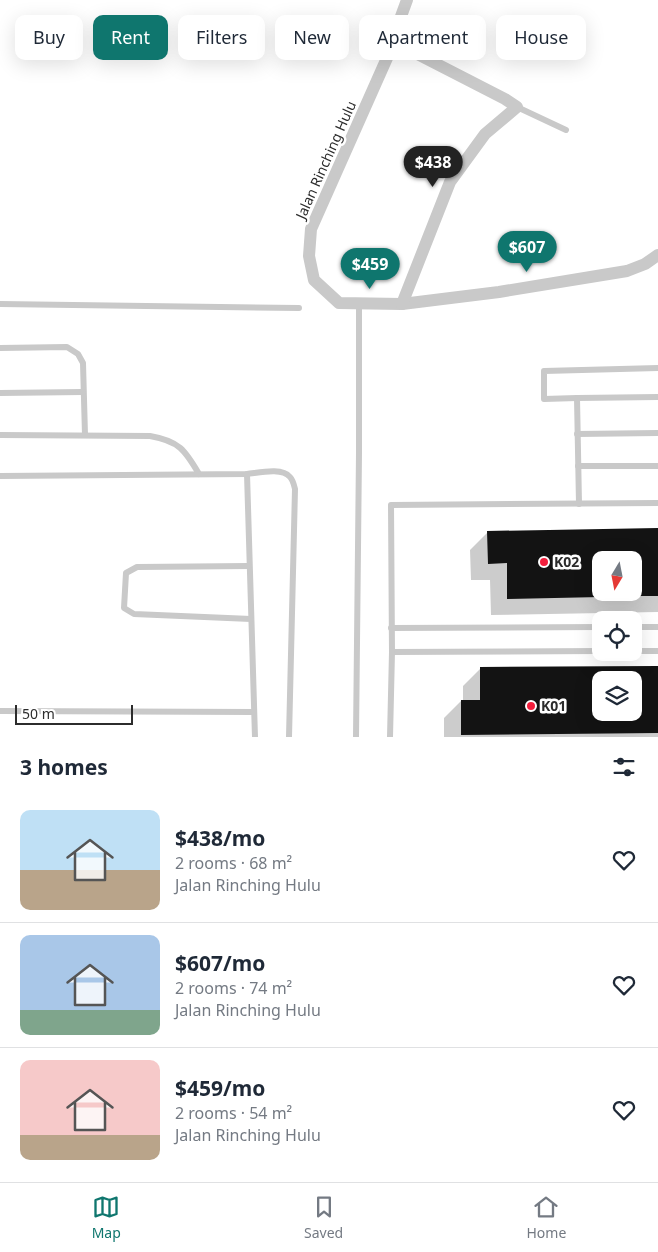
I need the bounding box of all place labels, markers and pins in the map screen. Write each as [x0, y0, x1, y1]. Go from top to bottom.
pin: $438 [403, 146, 463, 188]
pin: $607 [497, 230, 557, 273]
pin: $459 [340, 248, 400, 290]
place label: K02 [554, 552, 579, 571]
marker: K02 [538, 556, 550, 568]
place label: K01 [541, 696, 566, 715]
marker: K01 [525, 700, 537, 712]

